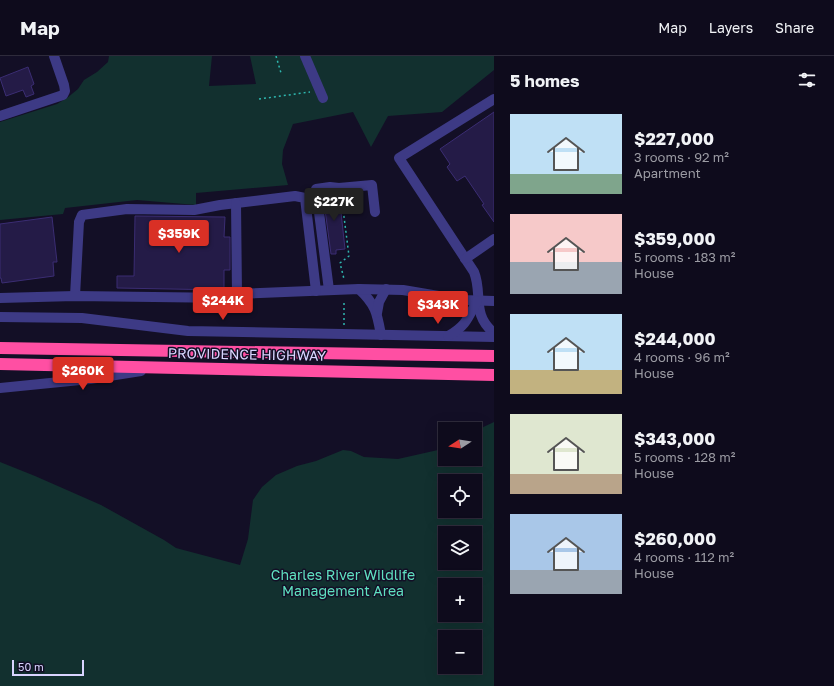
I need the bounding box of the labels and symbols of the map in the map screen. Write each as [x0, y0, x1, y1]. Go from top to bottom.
pin: $227K [306, 188, 362, 222]
pin: $359K [151, 220, 207, 254]
pin: $244K [195, 287, 251, 321]
pin: $343K [410, 291, 466, 325]
street label: PROVIDENCE HIGHWAY [168, 344, 326, 364]
pin: $260K [55, 357, 111, 391]
north arrow [438, 422, 482, 466]
park label: Charles River Wildlife Management Area [271, 566, 415, 599]
scale bar [12, 658, 84, 677]

